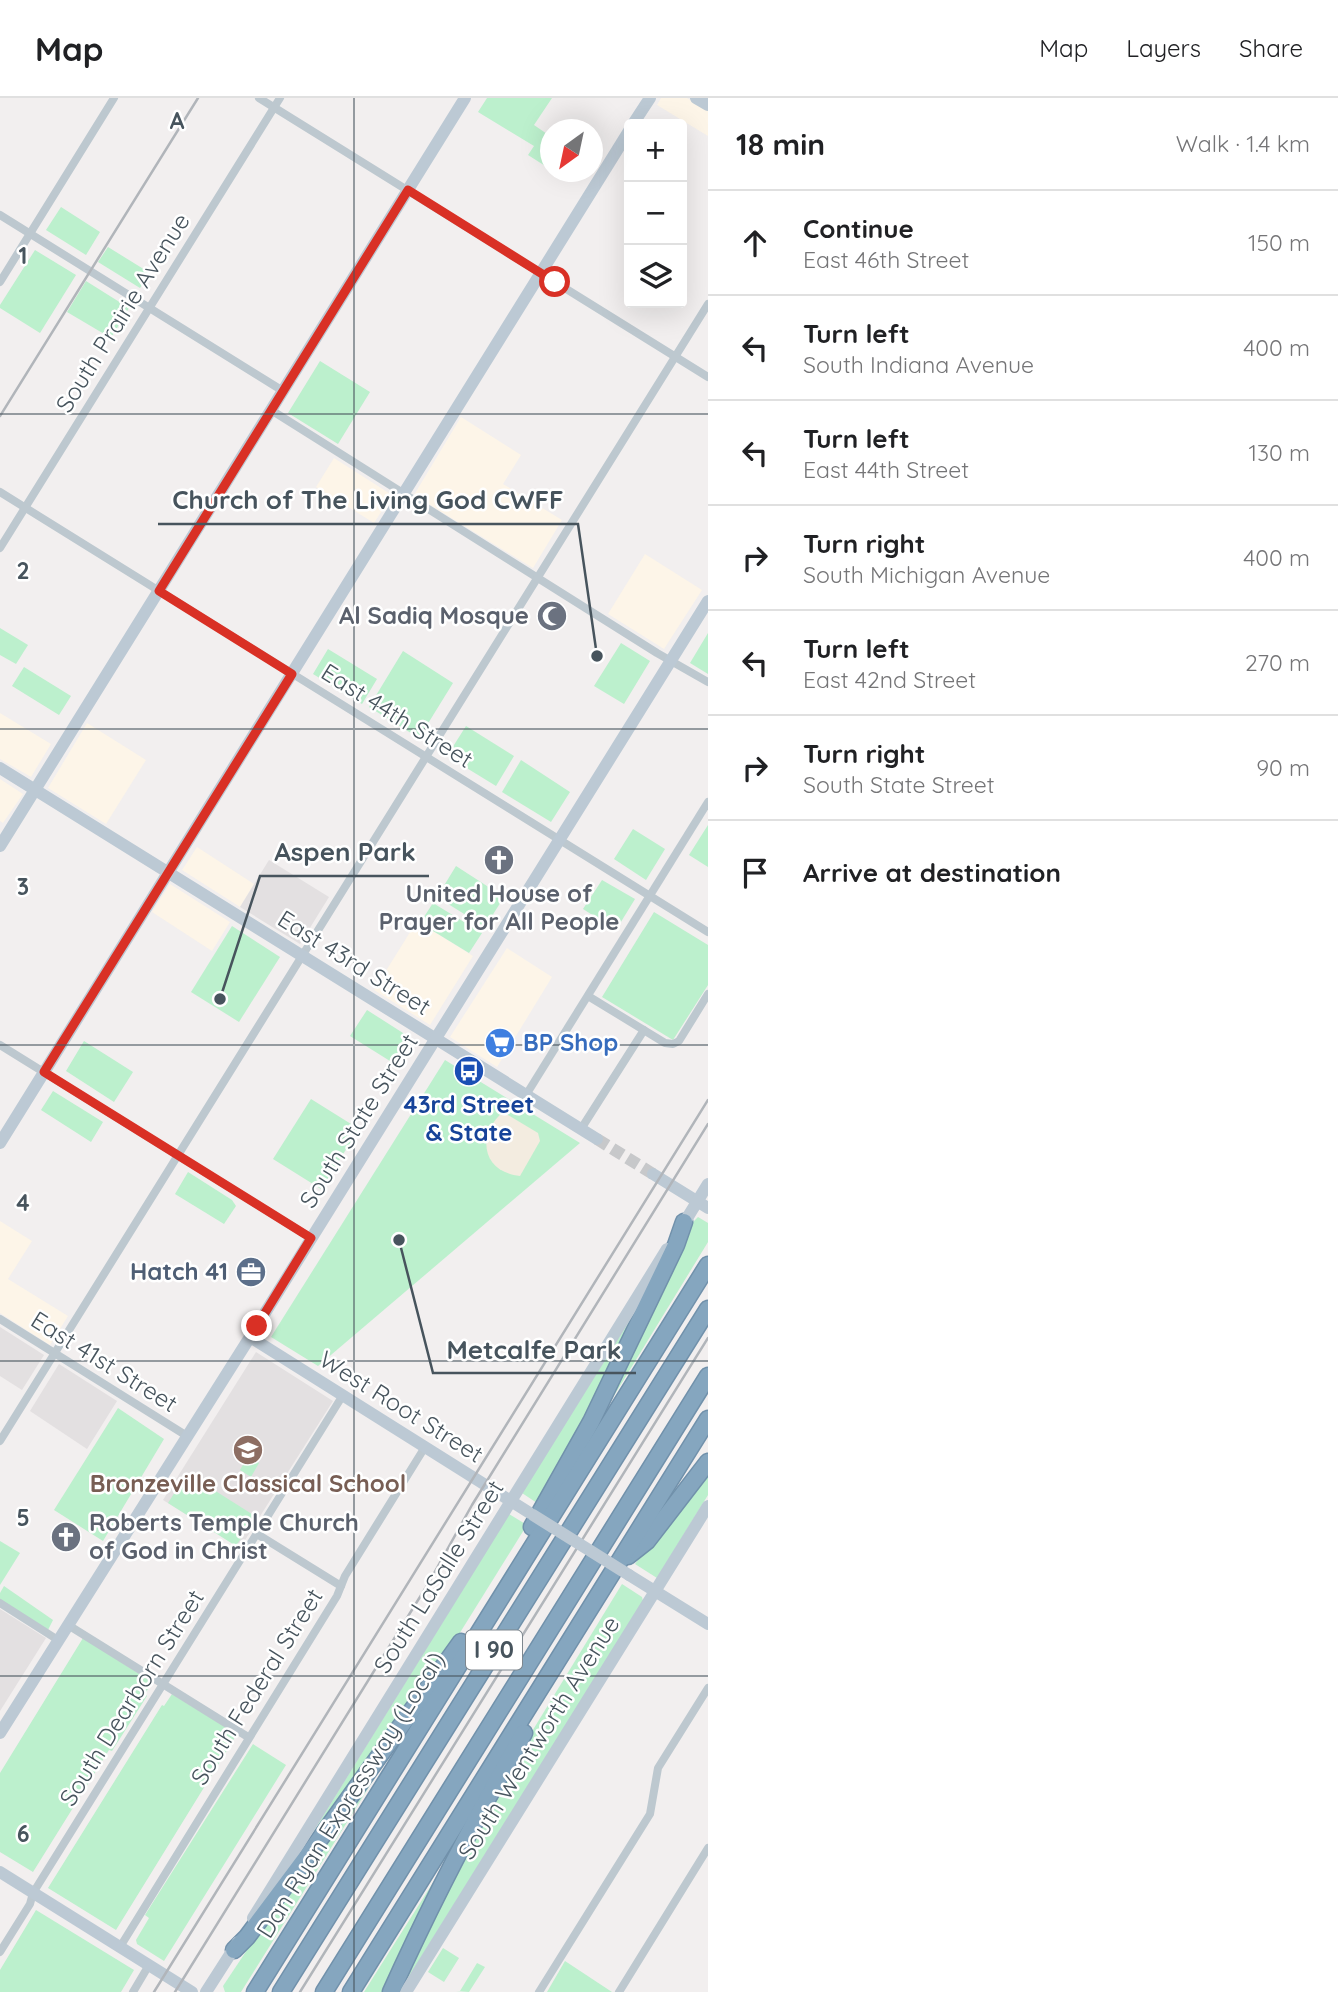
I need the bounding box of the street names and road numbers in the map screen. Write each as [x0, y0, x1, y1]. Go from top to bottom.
street label: South Prairie Avenue [49, 207, 196, 418]
street label: East 44th Street [316, 657, 479, 774]
street label: East 43rd Street [272, 903, 437, 1021]
street label: South State Street [292, 1028, 424, 1213]
street label: East 41st Street [26, 1304, 183, 1418]
street label: West Root Street [314, 1344, 489, 1469]
street label: South LaSalle Street [367, 1474, 510, 1678]
street label: South Federal Street [184, 1583, 329, 1790]
street label: South Dearborn Street [52, 1584, 210, 1811]
street label: South Wentworth Avenue [451, 1610, 625, 1865]
road number: I 90 [466, 1630, 522, 1670]
street label: Dan Ryan Expressway (Local) [249, 1646, 451, 1943]

